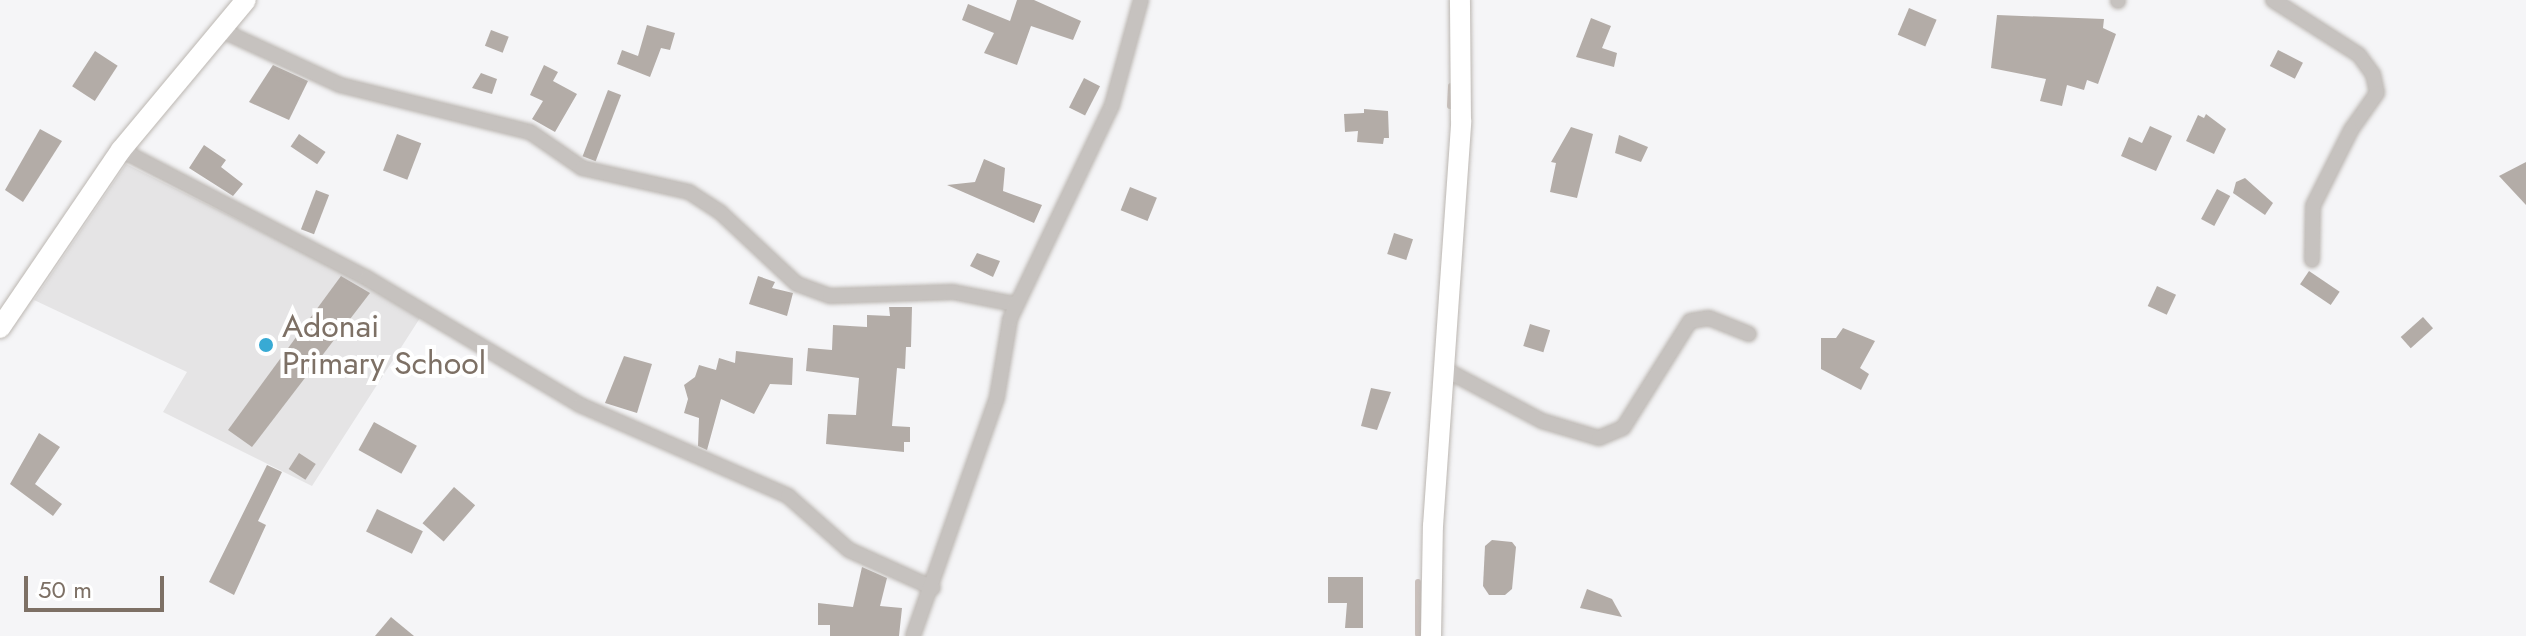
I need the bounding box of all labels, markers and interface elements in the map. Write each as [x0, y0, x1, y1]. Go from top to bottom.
place label: Adonai Primary School [282, 308, 486, 383]
marker: Adonai Primary School [257, 336, 275, 354]
scale bar [28, 560, 168, 610]
text: 50 m [38, 572, 92, 607]

